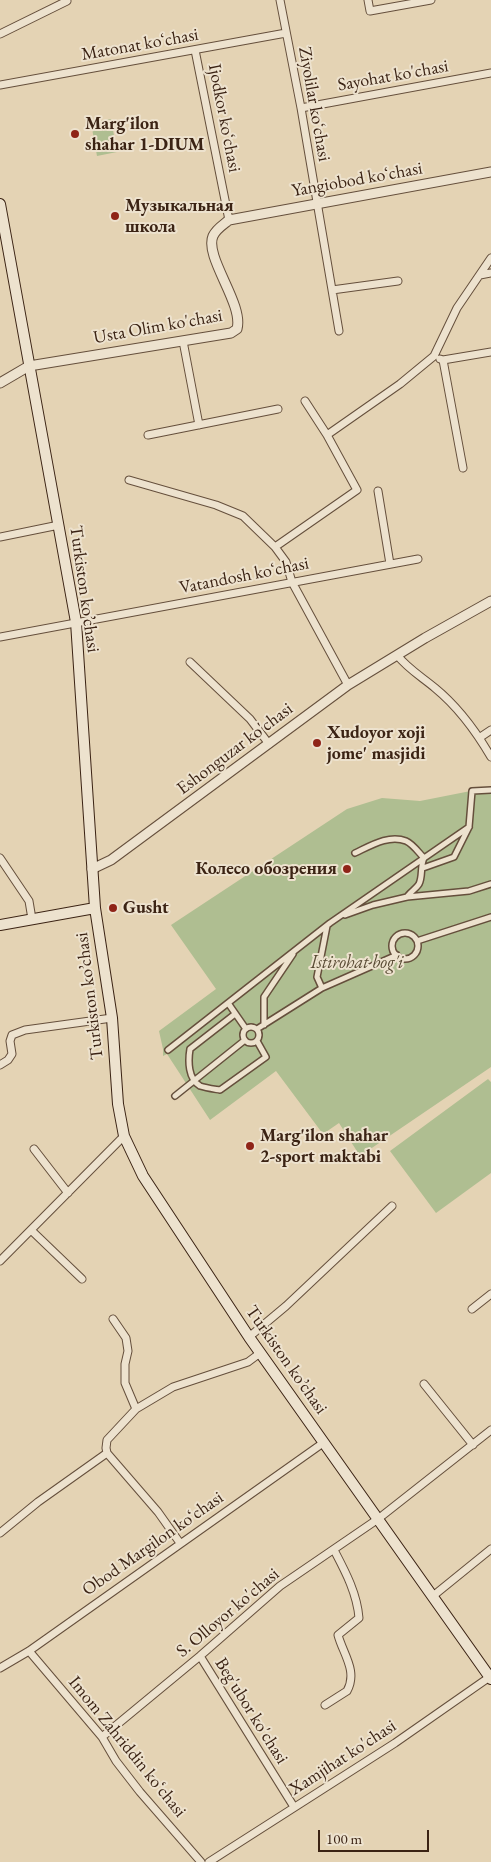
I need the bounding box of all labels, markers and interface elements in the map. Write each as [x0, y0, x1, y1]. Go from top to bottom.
street label: Matonat koʻchasi [80, 24, 200, 66]
street label: Ziyolilar koʻchasi [293, 45, 335, 163]
street label: Sayohat ko'chasi [336, 56, 450, 96]
street label: Ijodkor koʻchasi [203, 62, 245, 174]
place label: Marg'ilon shahar 1-DIUM [85, 113, 205, 156]
marker: Marg'ilon shahar 1-DIUM [69, 128, 81, 140]
street label: Yangiobod koʻchasi [290, 158, 424, 202]
place label: Музыкальная школа [125, 195, 234, 238]
marker: Музыкальная школа [109, 210, 121, 222]
street label: Usta Olim ko'chasi [92, 305, 224, 349]
street label: Turkiston ko’chasi [64, 524, 104, 654]
street label: Vatandosh koʻchasi [177, 553, 311, 599]
street label: Eshonguzar ko'chasi [173, 698, 297, 800]
place label: Xudoyor xoji jome' masjidi [327, 722, 426, 764]
marker: Xudoyor xoji jome' masjidi [311, 737, 323, 749]
place label: Колесо обозрения [195, 858, 337, 880]
marker: Колесо обозрения [341, 863, 353, 875]
place label: Gusht [123, 897, 169, 919]
marker: Gusht [107, 902, 119, 914]
street label: Turkiston ko’chasi [71, 931, 109, 1061]
park label: Istirohat bog'i [311, 952, 403, 974]
place label: Marg'ilon shahar 2-sport maktabi [260, 1125, 388, 1168]
marker: Marg'ilon shahar 2-sport maktabi [244, 1140, 256, 1152]
street label: Turkiston ko’chasi [240, 1301, 332, 1419]
street label: Obod Margilon koʻchasi [78, 1487, 228, 1601]
street label: S. Olloyor ko'chasi [172, 1564, 284, 1662]
street label: Beg'ubor ko'chasi [210, 1654, 292, 1768]
street label: Imom Zahriddin koʻchasi [64, 1672, 190, 1822]
street label: Xamjihat ko'chasi [286, 1715, 400, 1801]
scale bar [321, 1820, 432, 1852]
text: 100 m [326, 1829, 362, 1848]

